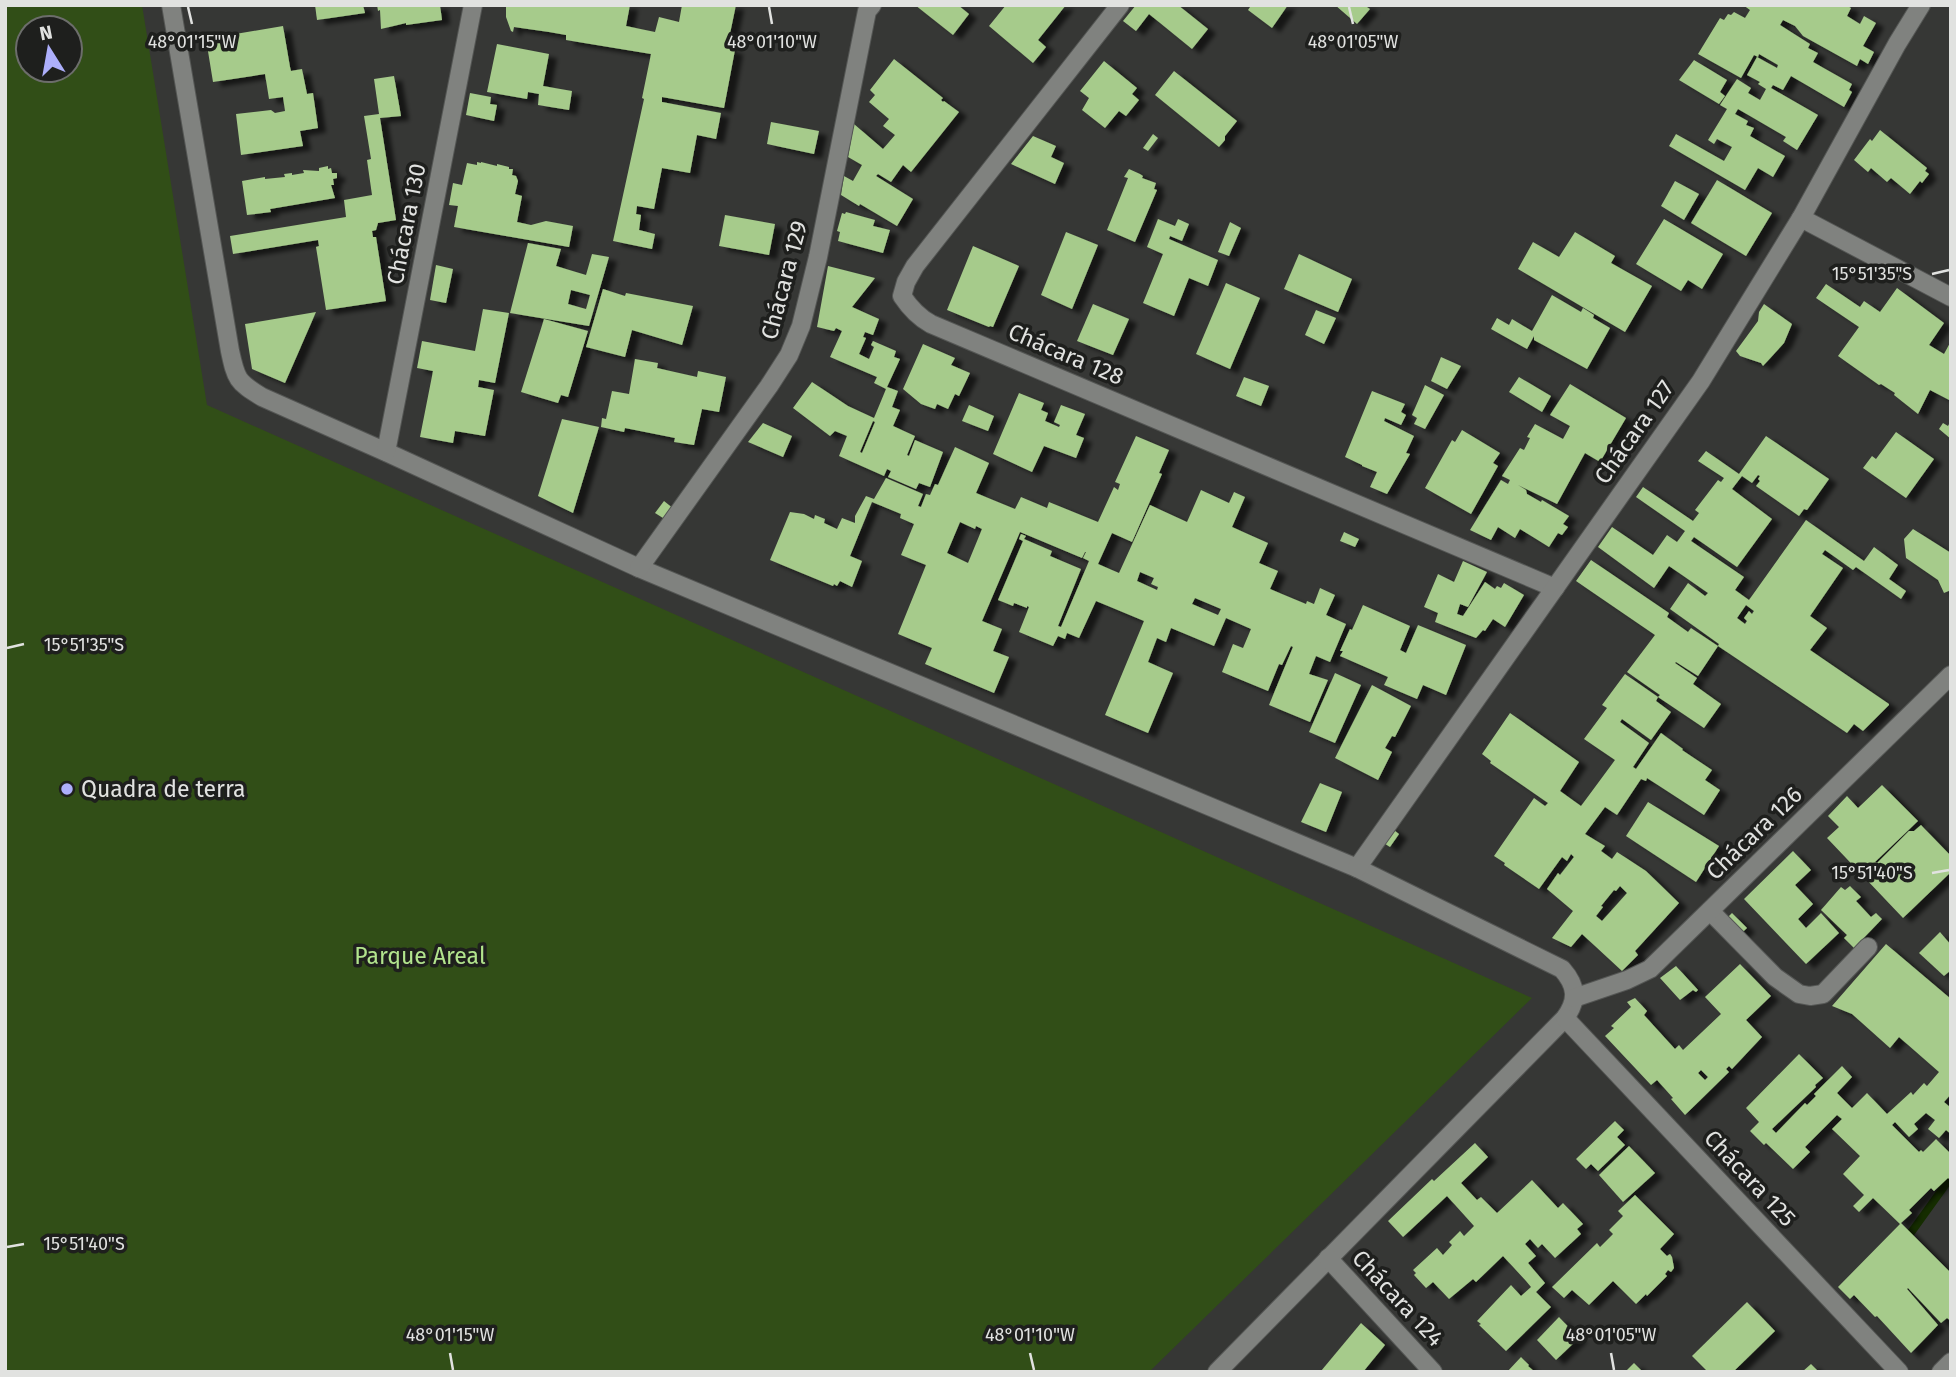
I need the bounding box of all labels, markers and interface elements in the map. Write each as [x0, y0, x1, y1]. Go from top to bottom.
north arrow [14, 14, 84, 84]
text: N [37, 20, 54, 45]
text: 48°01'15"W [148, 31, 236, 53]
text: 48°01'10"W [727, 31, 817, 53]
text: 48°01'05"W [1308, 31, 1398, 53]
street label: Chácara 130 [381, 161, 431, 287]
street label: Chácara 129 [755, 218, 813, 342]
text: 15°51'35"S [1832, 263, 1912, 285]
street label: Chácara 128 [1004, 317, 1128, 391]
street label: Chácara 127 [1588, 375, 1680, 489]
text: 15°51'35"S [44, 634, 124, 656]
place label: Quadra de terra [81, 775, 246, 803]
street label: Chácara 126 [1700, 780, 1808, 886]
marker: Quadra de terra [59, 781, 75, 797]
text: 15°51'40"S [1831, 862, 1913, 884]
park label: Parque Areal [354, 942, 486, 970]
street label: Chácara 125 [1698, 1124, 1802, 1232]
text: 15°51'40"S [43, 1233, 125, 1255]
street label: Chácara 124 [1346, 1244, 1450, 1352]
text: 48°01'15"W [406, 1324, 494, 1346]
text: 48°01'10"W [985, 1324, 1075, 1346]
text: 48°01'05"W [1566, 1324, 1656, 1346]

